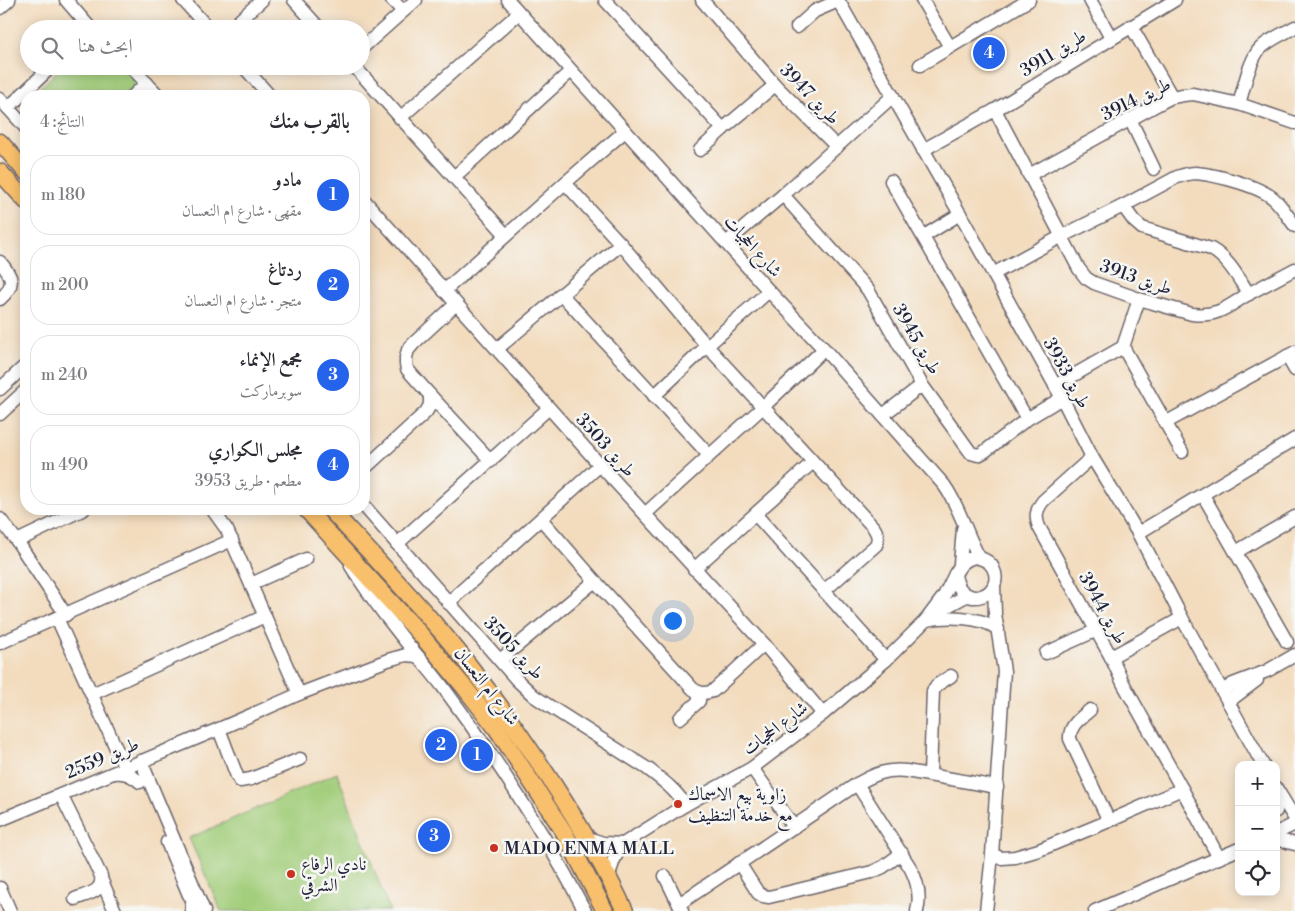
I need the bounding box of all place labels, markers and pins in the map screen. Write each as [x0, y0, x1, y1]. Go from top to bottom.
pin: 4 [973, 34, 1005, 72]
pin: 2 [425, 726, 457, 764]
pin: 1 [461, 736, 493, 774]
place label: زاوية بيع الاسماك مع خدمة التنظيف [688, 783, 793, 831]
marker: زاوية بيع الاسماك مع خدمة التنظيف [672, 798, 684, 810]
pin: 3 [418, 817, 450, 855]
place label: MADO ENMA MALL [504, 837, 674, 860]
marker: MADO ENMA MALL [488, 842, 500, 854]
place label: نادي الرفاع الشرقي [301, 853, 366, 900]
marker: نادي الرفاع الشرقي [285, 868, 297, 880]

